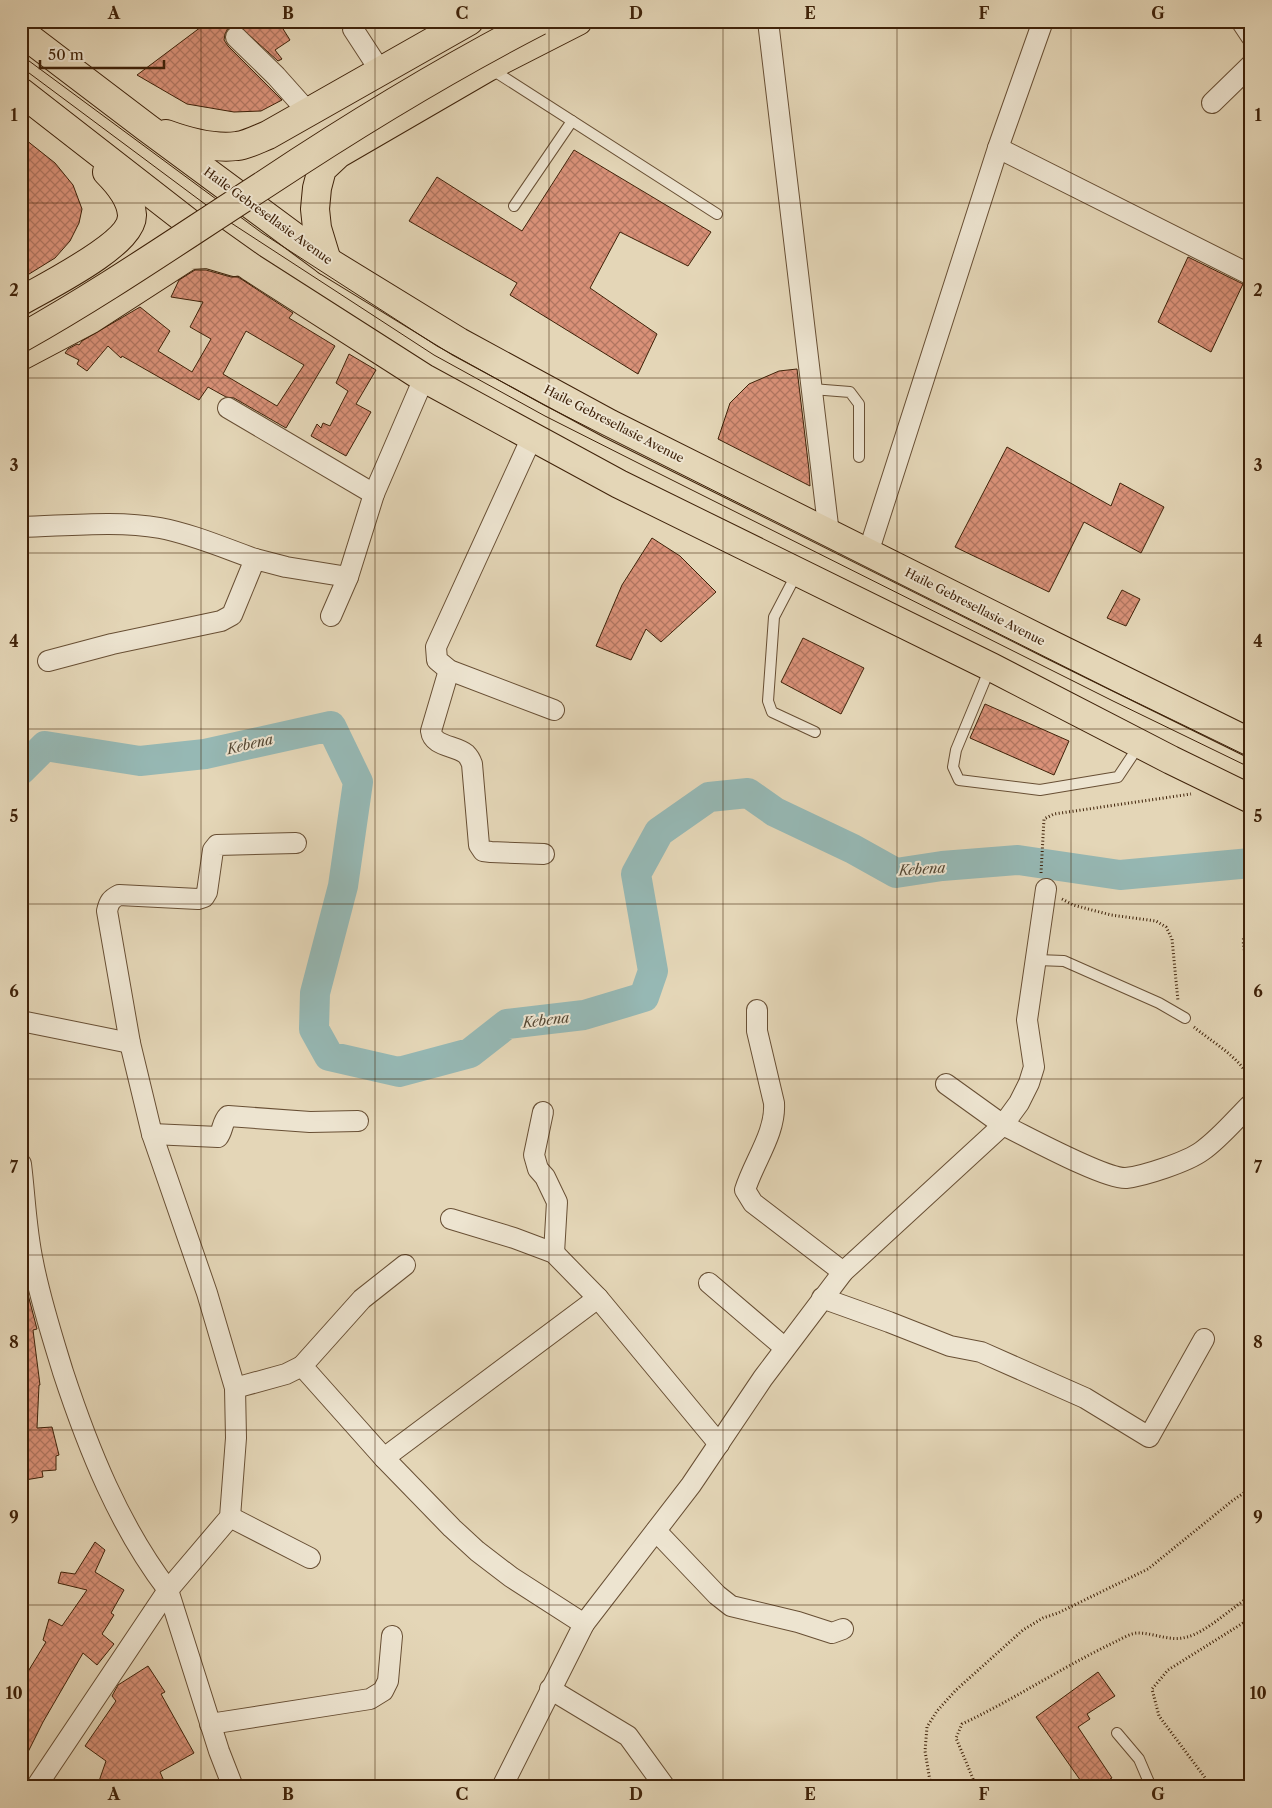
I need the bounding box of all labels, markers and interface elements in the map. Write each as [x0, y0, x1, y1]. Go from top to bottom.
text: A [107, 3, 121, 23]
text: B [282, 3, 294, 23]
text: C [456, 3, 468, 23]
text: D [629, 3, 643, 23]
text: E [804, 3, 816, 23]
text: F [979, 3, 990, 23]
text: G [1151, 3, 1165, 23]
scale bar [40, 38, 164, 70]
text: 50 m [48, 45, 84, 64]
text: 1 [10, 105, 18, 125]
text: 1 [1254, 105, 1262, 125]
street label: Haile Gebresellasie Avenue [201, 164, 336, 267]
text: 2 [9, 280, 19, 300]
text: 2 [1253, 280, 1263, 300]
street label: Haile Gebresellasie Avenue [542, 382, 687, 466]
text: 3 [9, 455, 19, 475]
text: 3 [1253, 455, 1263, 475]
street label: Haile Gebresellasie Avenue [903, 565, 1048, 649]
text: 4 [9, 631, 19, 651]
text: 4 [1253, 631, 1263, 651]
water label: Kebena [224, 730, 275, 758]
text: 5 [10, 806, 19, 826]
text: 5 [1254, 806, 1263, 826]
water label: Kebena [897, 858, 947, 880]
text: 6 [9, 981, 19, 1001]
text: 6 [1253, 981, 1263, 1001]
water label: Kebena [521, 1008, 571, 1032]
text: 7 [10, 1157, 19, 1177]
text: 7 [1254, 1157, 1263, 1177]
text: 8 [9, 1332, 19, 1352]
text: 8 [1253, 1332, 1263, 1352]
text: 9 [9, 1507, 19, 1527]
text: 9 [1253, 1507, 1263, 1527]
text: 10 [5, 1683, 23, 1703]
text: 10 [1249, 1683, 1267, 1703]
text: A [107, 1784, 121, 1804]
text: B [282, 1784, 294, 1804]
text: C [456, 1784, 468, 1804]
text: D [629, 1784, 643, 1804]
text: E [804, 1784, 816, 1804]
text: F [979, 1784, 990, 1804]
text: G [1151, 1784, 1165, 1804]

